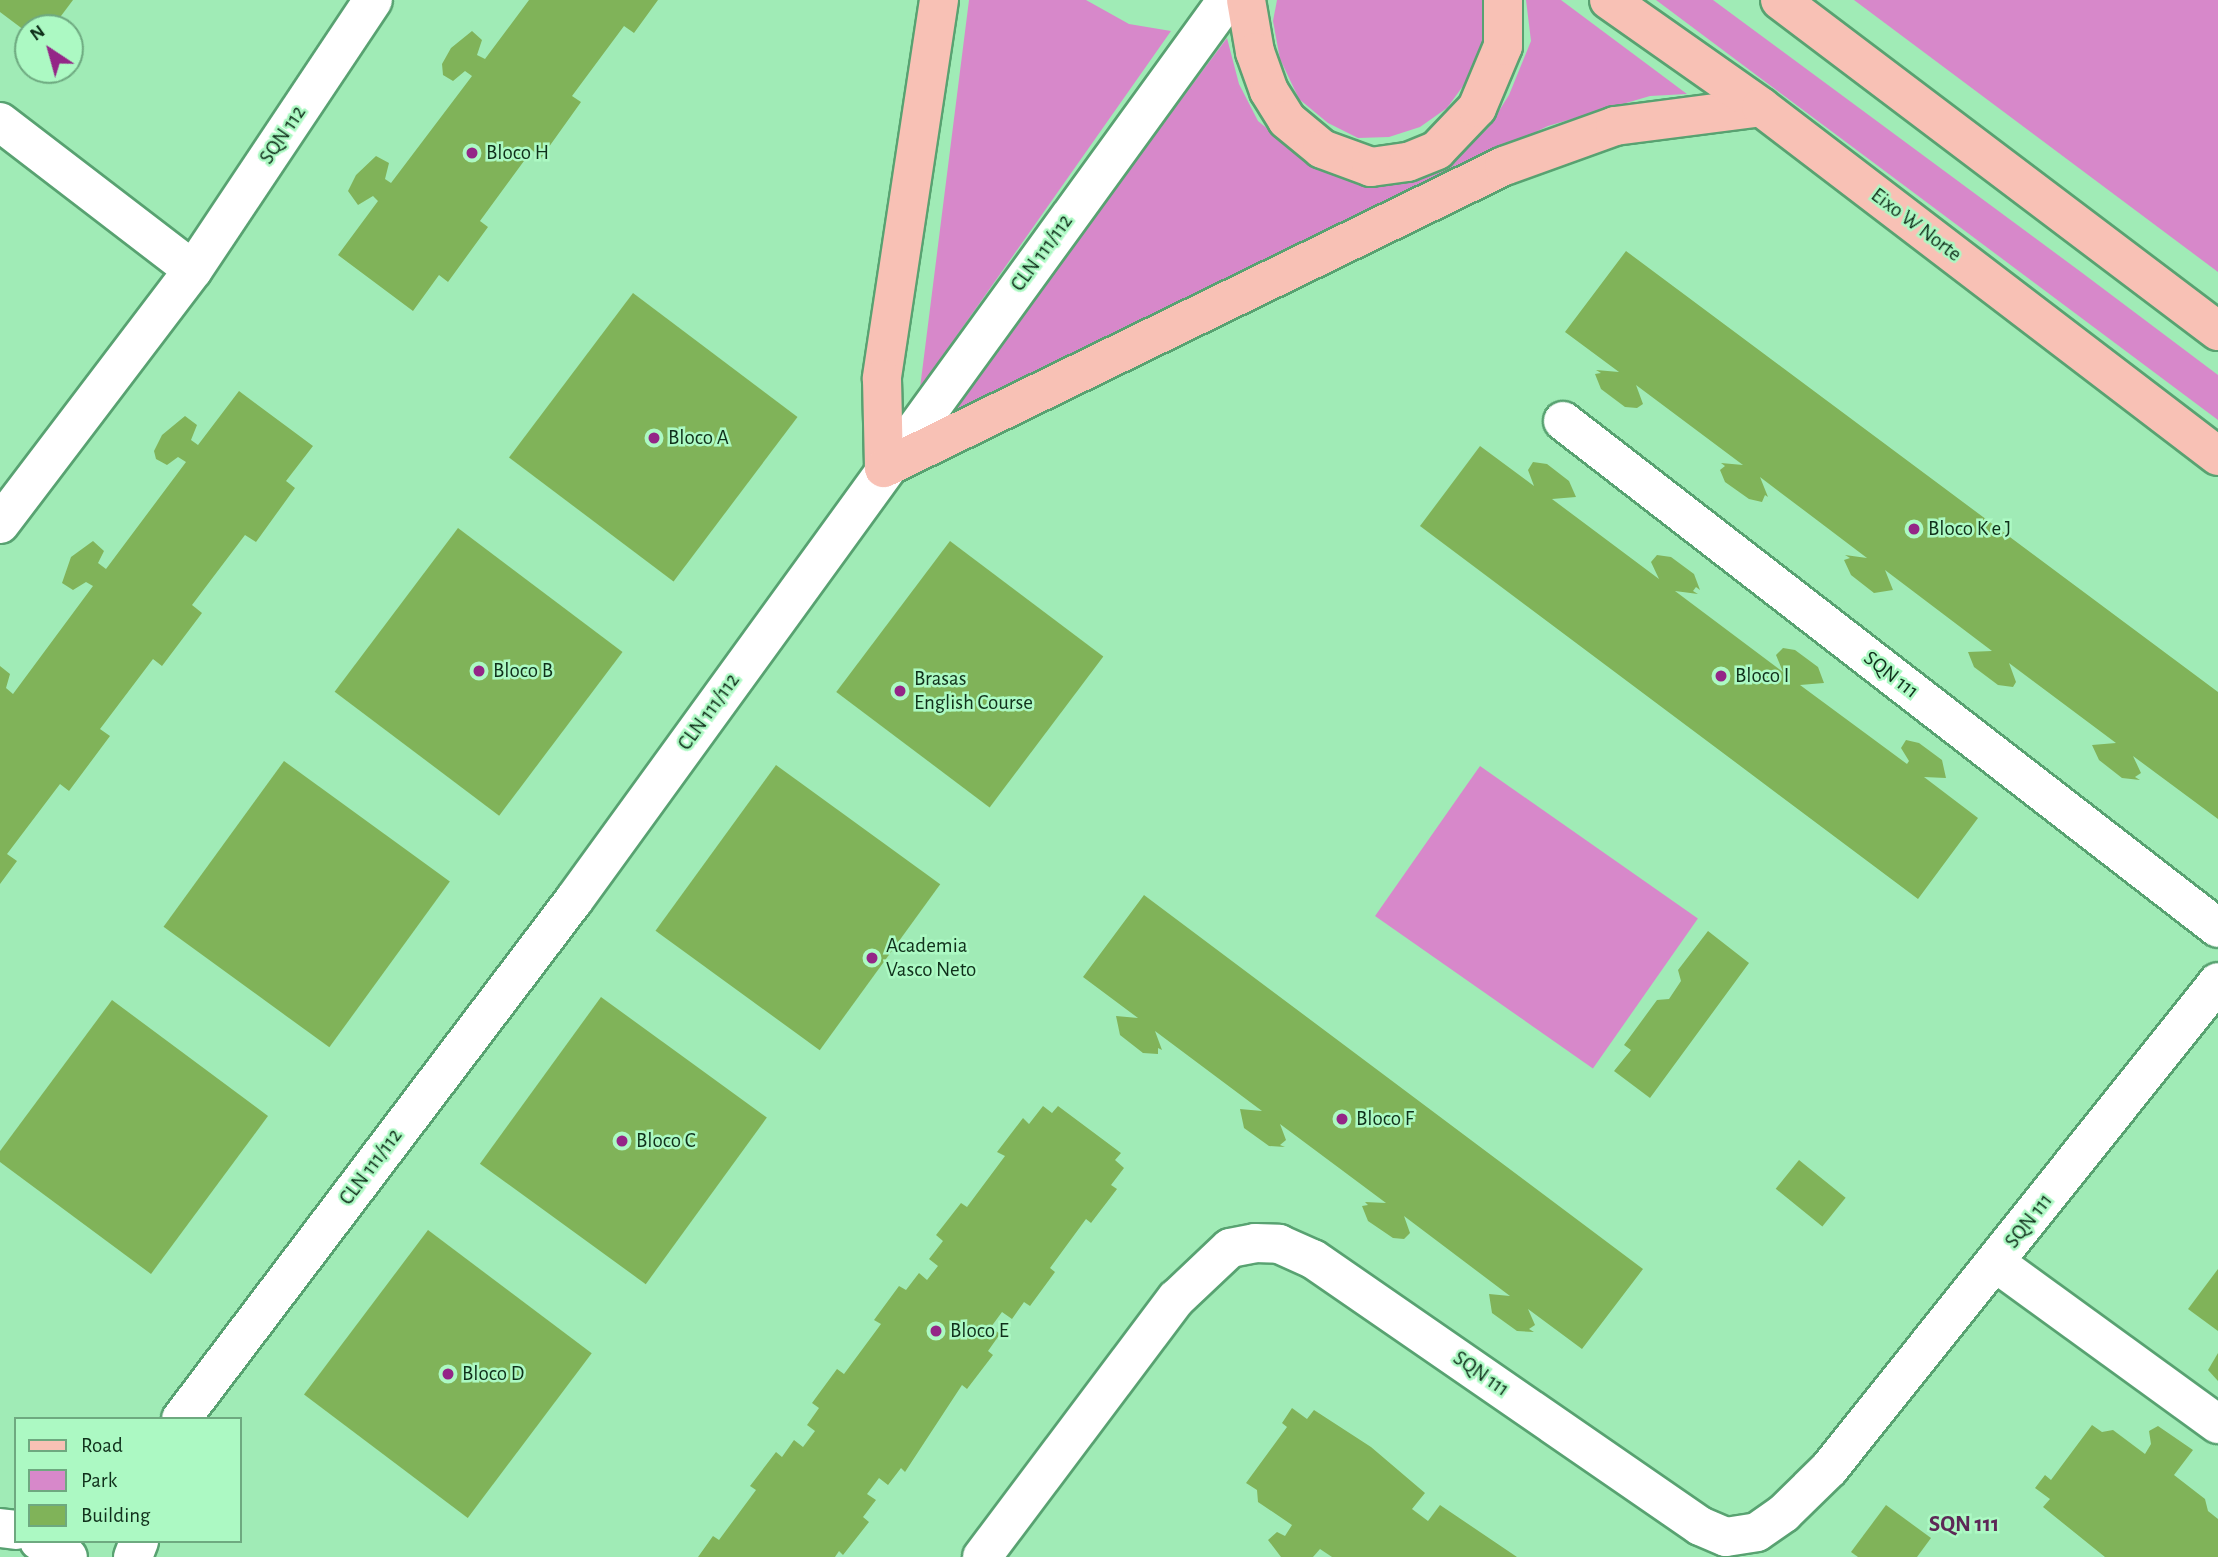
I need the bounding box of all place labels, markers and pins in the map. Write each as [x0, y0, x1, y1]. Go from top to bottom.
place label: Bloco H [486, 140, 549, 166]
marker: Bloco H [464, 145, 480, 161]
place label: Bloco A [668, 425, 729, 451]
marker: Bloco A [646, 430, 662, 446]
place label: Bloco K e J [1928, 516, 2011, 542]
marker: Bloco K e J [1906, 521, 1922, 537]
place label: Bloco B [493, 658, 553, 684]
marker: Bloco B [471, 663, 487, 679]
place label: Bloco I [1735, 663, 1789, 689]
place label: Brasas English Course [914, 666, 1033, 716]
marker: Bloco I [1713, 668, 1729, 684]
marker: Brasas English Course [892, 683, 908, 699]
place label: Academia Vasco Neto [886, 933, 976, 983]
marker: Academia Vasco Neto [864, 950, 880, 966]
place label: Bloco F [1356, 1106, 1414, 1132]
marker: Bloco F [1334, 1111, 1350, 1127]
place label: Bloco C [636, 1128, 696, 1154]
marker: Bloco C [614, 1133, 630, 1149]
place label: Bloco E [950, 1318, 1009, 1344]
marker: Bloco E [928, 1323, 944, 1339]
place label: Bloco D [462, 1361, 524, 1387]
marker: Bloco D [440, 1366, 456, 1382]

